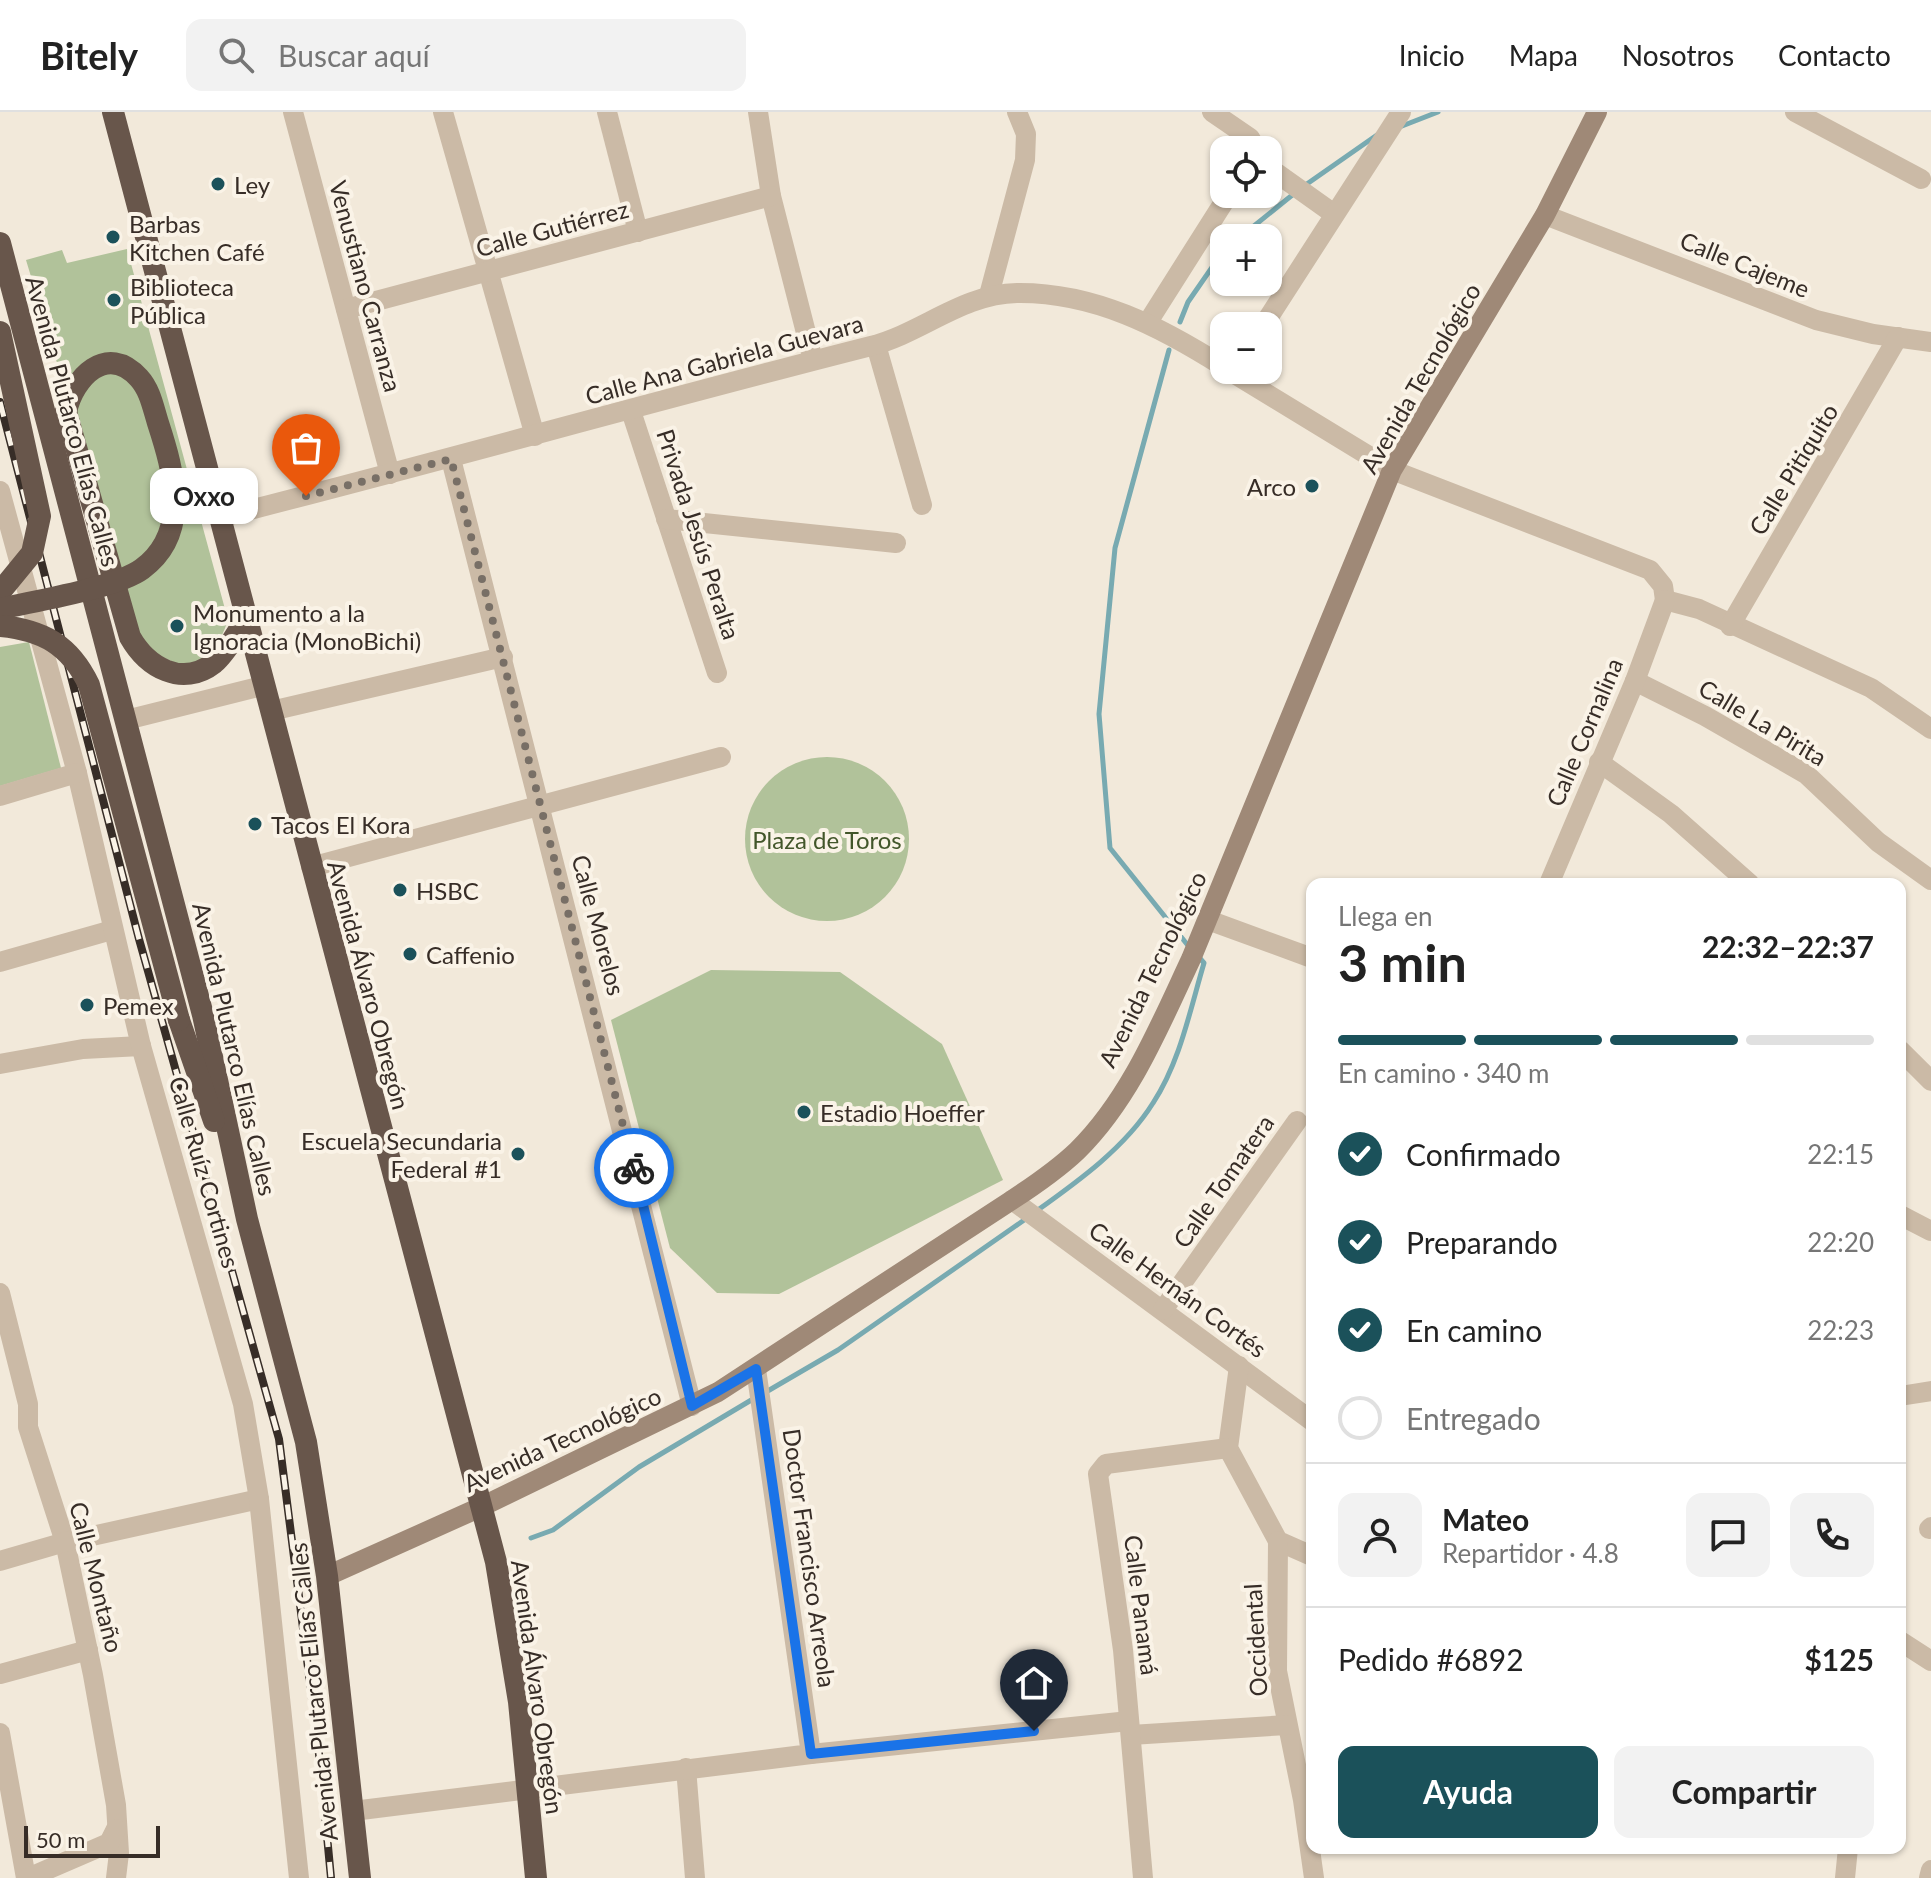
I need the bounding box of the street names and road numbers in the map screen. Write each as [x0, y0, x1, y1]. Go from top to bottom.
street label: Venustiano Carranza [324, 177, 408, 395]
street label: Calle Gutiérrez [473, 194, 632, 262]
street label: Calle Cajeme [1676, 225, 1814, 303]
street label: Avenida Plutarco Elías Calles [20, 272, 126, 570]
street label: Avenida Tecnológico [1354, 278, 1486, 478]
street label: Calle Ana Gabriela Guevara [582, 308, 866, 410]
street label: Calle Pitiquito [1743, 398, 1843, 540]
street label: Privada Jesús Peralta [651, 425, 747, 643]
street label: Calle Cornalina [1540, 653, 1628, 811]
street label: Calle La Pirita [1694, 673, 1832, 771]
street label: Calle Morelos [566, 852, 632, 998]
street label: Avenida Álvaro Obregón [322, 857, 416, 1113]
street label: Avenida Tecnológico [1092, 866, 1212, 1072]
street label: Avenida Plutarco Elías Calles [187, 900, 283, 1198]
street label: Calle Ruíz Cortines [164, 1073, 246, 1271]
street label: Calle Tomatera [1167, 1109, 1279, 1253]
street label: Calle Hernán Cortés [1084, 1215, 1272, 1363]
street label: Avenida Tecnológico [459, 1381, 665, 1497]
street label: Doctor Francisco Arreola [777, 1427, 843, 1689]
street label: Calle Montaño [64, 1499, 130, 1655]
street label: Calle Panamá [1119, 1533, 1165, 1677]
street label: Avenida Plutarco Elías Calles [283, 1541, 343, 1843]
street label: Avenida Álvaro Obregón [506, 1558, 570, 1816]
street label: Occidental [1238, 1583, 1272, 1697]

